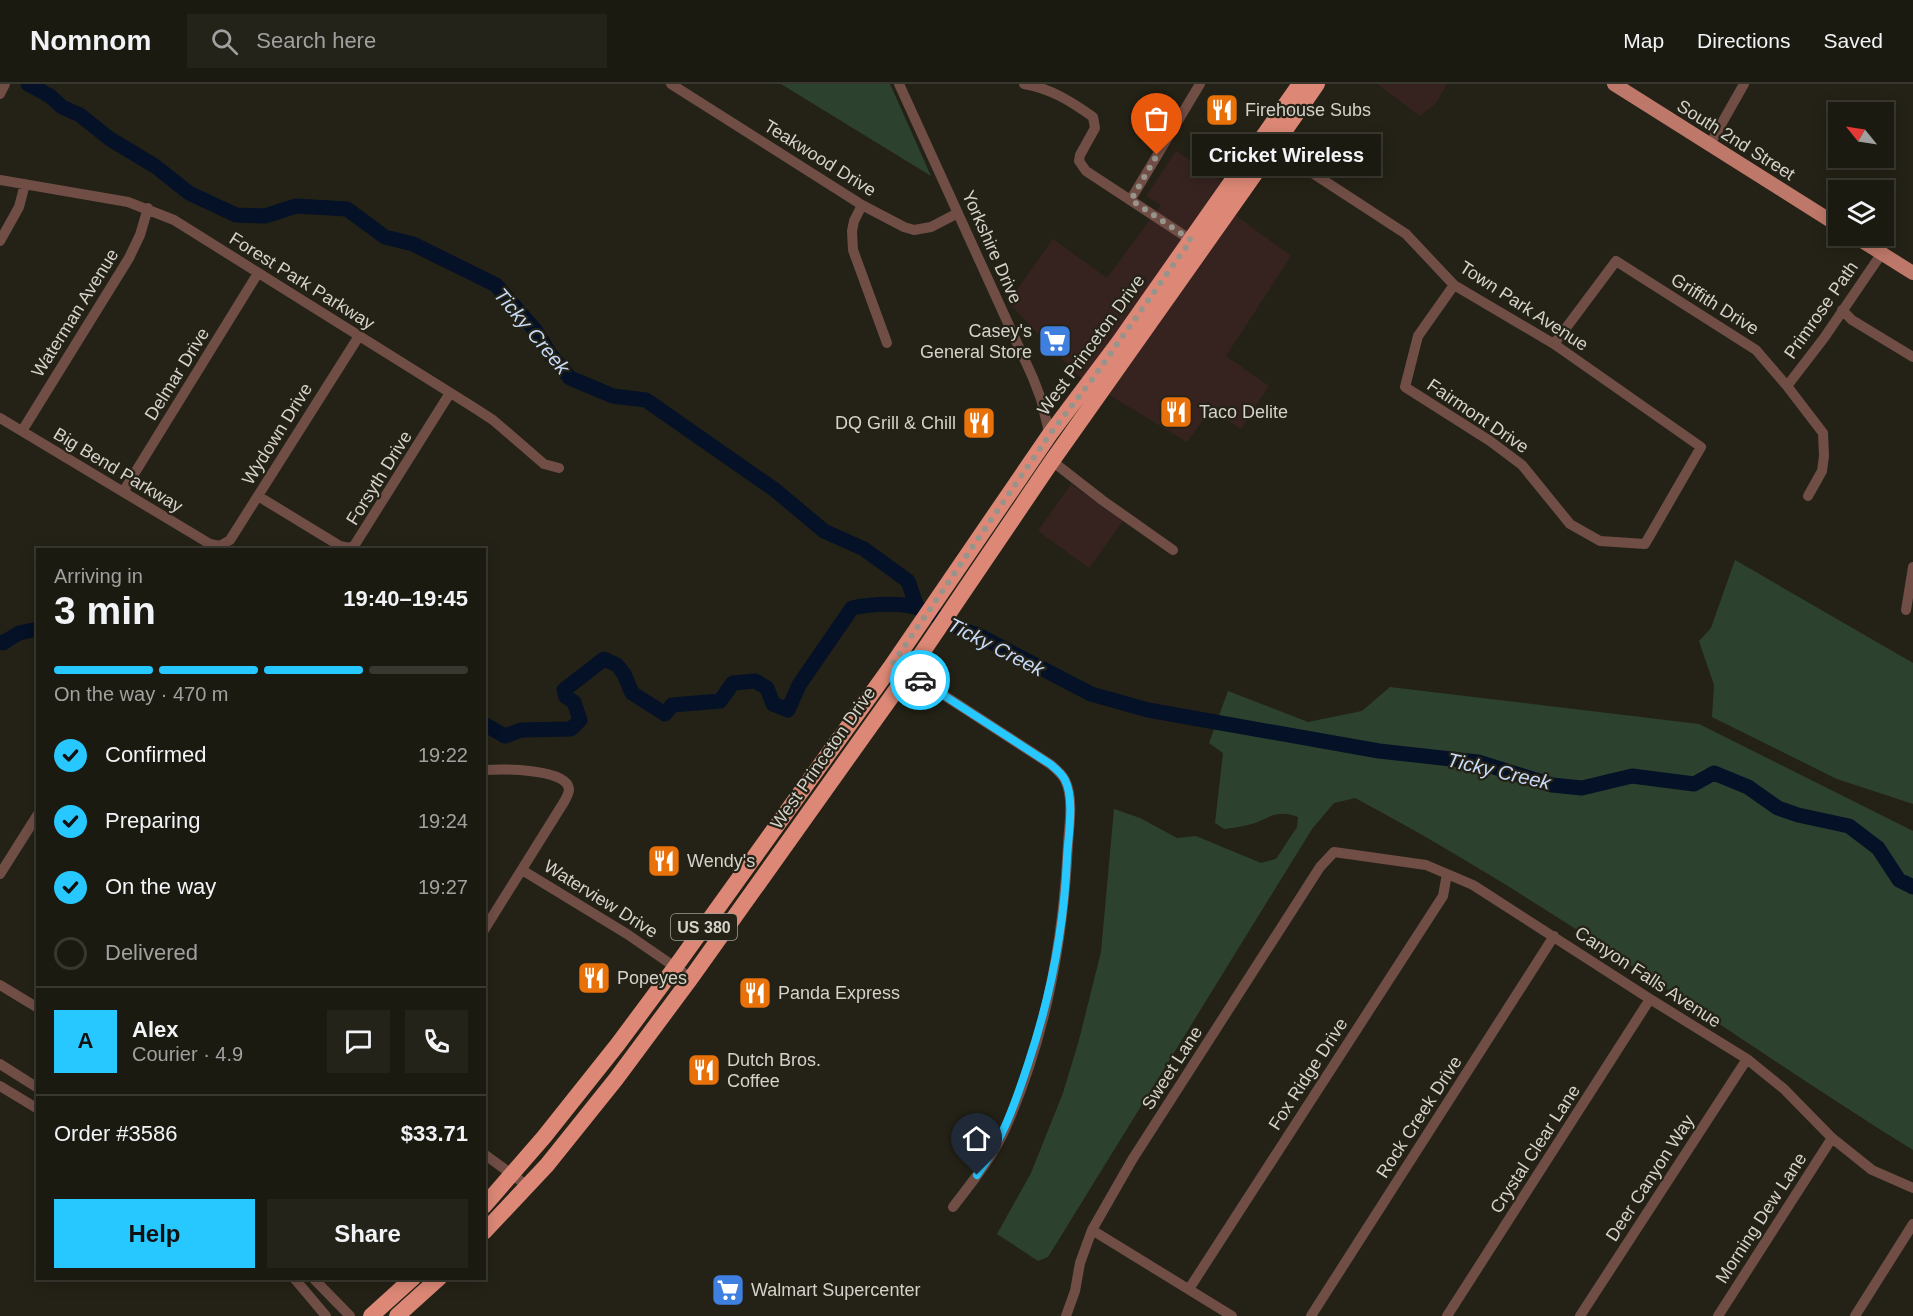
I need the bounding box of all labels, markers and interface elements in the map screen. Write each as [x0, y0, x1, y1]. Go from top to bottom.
search box [187, 14, 607, 68]
text: Nomnom [30, 25, 151, 56]
icon: search [208, 25, 241, 58]
text: Search here [256, 28, 376, 53]
text: Map [1623, 29, 1664, 52]
text: Directions [1697, 29, 1790, 52]
text: Saved [1823, 29, 1883, 52]
restaurant icon: Firehouse Subs [1204, 92, 1240, 128]
pin [1131, 93, 1182, 155]
street label: South 2nd Street [1673, 96, 1799, 184]
place label: Firehouse Subs [1245, 100, 1371, 120]
icon: bag [1140, 102, 1173, 135]
north arrow [1828, 102, 1894, 168]
map controls [1828, 102, 1894, 246]
street label: Teakwood Drive [760, 116, 880, 200]
callout: Cricket Wireless [1193, 134, 1382, 176]
text: Cricket Wireless [1209, 144, 1364, 166]
button: layers [1828, 180, 1894, 246]
street label: Yorkshire Drive [958, 187, 1026, 307]
street label: Forest Park Parkway [226, 228, 378, 334]
street label: Waterman Avenue [28, 245, 122, 381]
street label: Town Park Avenue [1456, 257, 1592, 355]
street label: Primrose Path [1780, 258, 1862, 362]
street label: Griffith Drive [1667, 269, 1763, 339]
street label: West Princeton Drive [1033, 271, 1149, 419]
water label: Ticky Creek [490, 284, 575, 379]
place label: Casey's General Store [920, 321, 1032, 362]
supermarket icon: Casey's General Store [1037, 323, 1073, 359]
street label: Delmar Drive [141, 324, 213, 424]
street label: Fairmont Drive [1423, 375, 1533, 457]
street label: Wydown Drive [238, 380, 316, 488]
restaurant icon: Taco Delite [1158, 394, 1194, 430]
place label: Taco Delite [1199, 402, 1288, 422]
restaurant icon: DQ Grill & Chill [961, 405, 997, 441]
place label: DQ Grill & Chill [835, 413, 956, 433]
street label: Big Bend Parkway [50, 424, 186, 516]
street label: Forsyth Drive [342, 427, 416, 529]
text: Arriving in [54, 565, 143, 587]
text: 19:40–19:45 [343, 586, 468, 611]
text: 3 min [54, 589, 156, 632]
water label: Ticky Creek [944, 613, 1049, 681]
courier [890, 650, 950, 710]
icon: car [904, 664, 937, 697]
text: On the way · 470 m [54, 683, 229, 705]
street label: West Princeton Drive [766, 683, 880, 833]
icon: check [54, 739, 87, 772]
text: Confirmed [105, 742, 206, 767]
text: 19:22 [418, 744, 468, 766]
water label: Ticky Creek [1445, 748, 1554, 794]
icon: check [54, 805, 87, 838]
text: Preparing [105, 808, 200, 833]
text: 19:24 [418, 810, 468, 832]
restaurant icon: Wendy's [646, 843, 682, 879]
place label: Wendy's [687, 851, 755, 871]
street label: Waterview Drive [540, 856, 662, 942]
icon: check [54, 871, 87, 904]
text: On the way [105, 874, 216, 899]
text: 19:27 [418, 876, 468, 898]
road number: US 380 [671, 914, 737, 940]
street label: Canyon Falls Avenue [1571, 922, 1725, 1032]
text: Delivered [105, 940, 198, 965]
restaurant icon: Popeyes [576, 960, 612, 996]
place label: Popeyes [617, 968, 687, 988]
restaurant icon: Panda Express [737, 975, 773, 1011]
place label: Panda Express [778, 983, 900, 1003]
button: chat [327, 1010, 390, 1073]
button: phone [405, 1010, 468, 1073]
street label: Fox Ridge Drive [1264, 1014, 1352, 1134]
text: Alex [132, 1017, 178, 1042]
street label: Sweet Lane [1138, 1023, 1206, 1113]
text: A [78, 1028, 93, 1053]
text: Courier · 4.9 [132, 1043, 243, 1065]
place label: Dutch Bros. Coffee [727, 1050, 821, 1091]
restaurant icon: Dutch Bros. Coffee [686, 1052, 722, 1088]
street label: Rock Creek Drive [1372, 1052, 1466, 1182]
street label: Crystal Clear Lane [1486, 1081, 1584, 1217]
street label: Deer Canyon Way [1602, 1111, 1698, 1245]
pin [951, 1113, 1002, 1175]
text: Order #3586 [54, 1121, 178, 1146]
text: $33.71 [401, 1121, 468, 1146]
icon: home [960, 1122, 993, 1155]
street label: Morning Dew Lane [1711, 1149, 1811, 1287]
button: Help [54, 1199, 255, 1268]
button: Share [267, 1199, 468, 1268]
supermarket icon: Walmart Supercenter [710, 1272, 746, 1308]
place label: Walmart Supercenter [751, 1280, 920, 1300]

